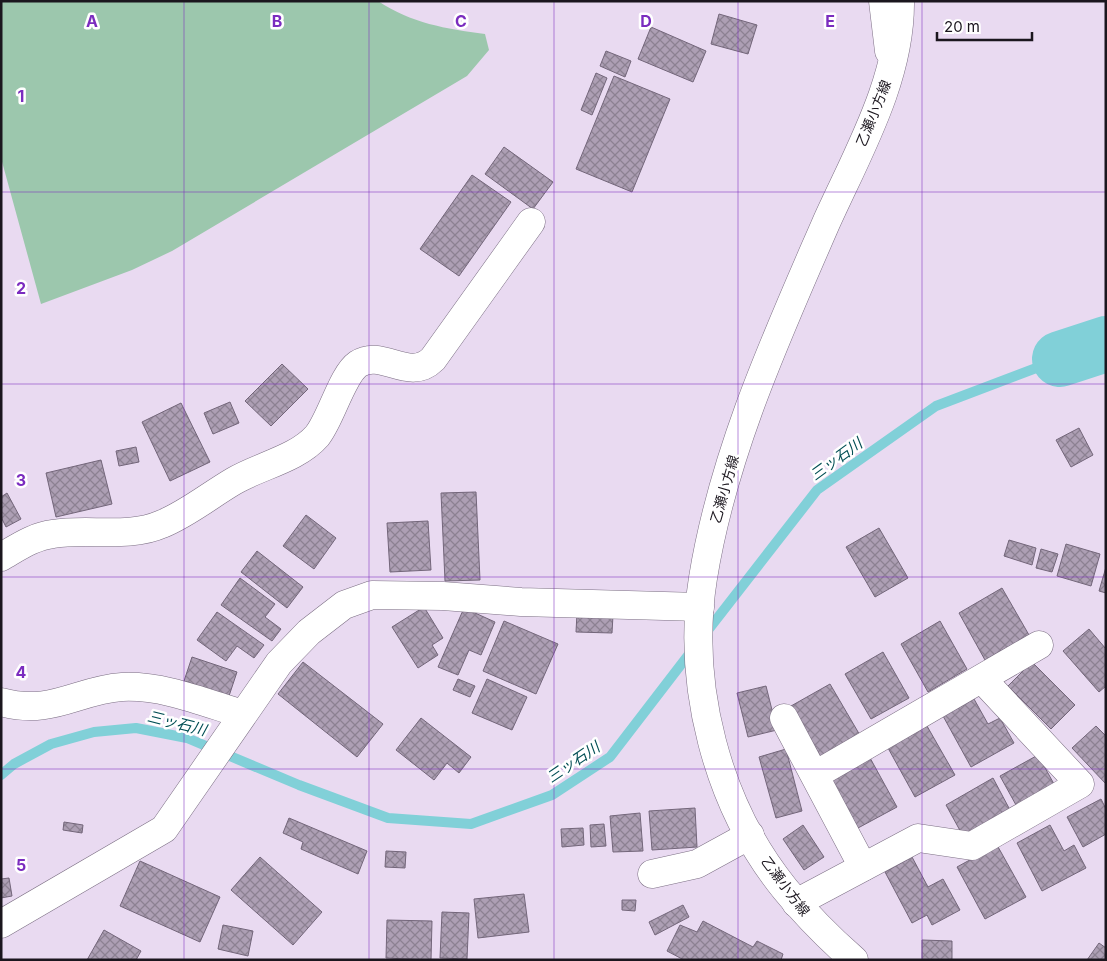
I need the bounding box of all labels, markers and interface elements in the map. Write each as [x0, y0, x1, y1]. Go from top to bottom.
scale bar [937, 10, 1032, 42]
text: A [86, 11, 98, 31]
text: B [272, 11, 282, 31]
text: C [455, 11, 467, 31]
text: D [640, 11, 652, 31]
text: E [825, 11, 835, 31]
text: 20 m [944, 17, 980, 36]
street label: 乙瀬小方線 [852, 77, 894, 149]
text: 1 [18, 86, 24, 106]
text: 2 [16, 278, 26, 298]
water label: 三ッ石川 [806, 433, 867, 484]
street label: 乙瀬小方線 [706, 453, 742, 525]
text: 3 [16, 470, 26, 490]
text: 4 [16, 662, 27, 682]
water label: 三ッ石川 [146, 707, 210, 740]
water label: 三ッ石川 [543, 736, 605, 787]
street label: 乙瀬小方線 [758, 853, 814, 919]
text: 5 [16, 855, 26, 875]

